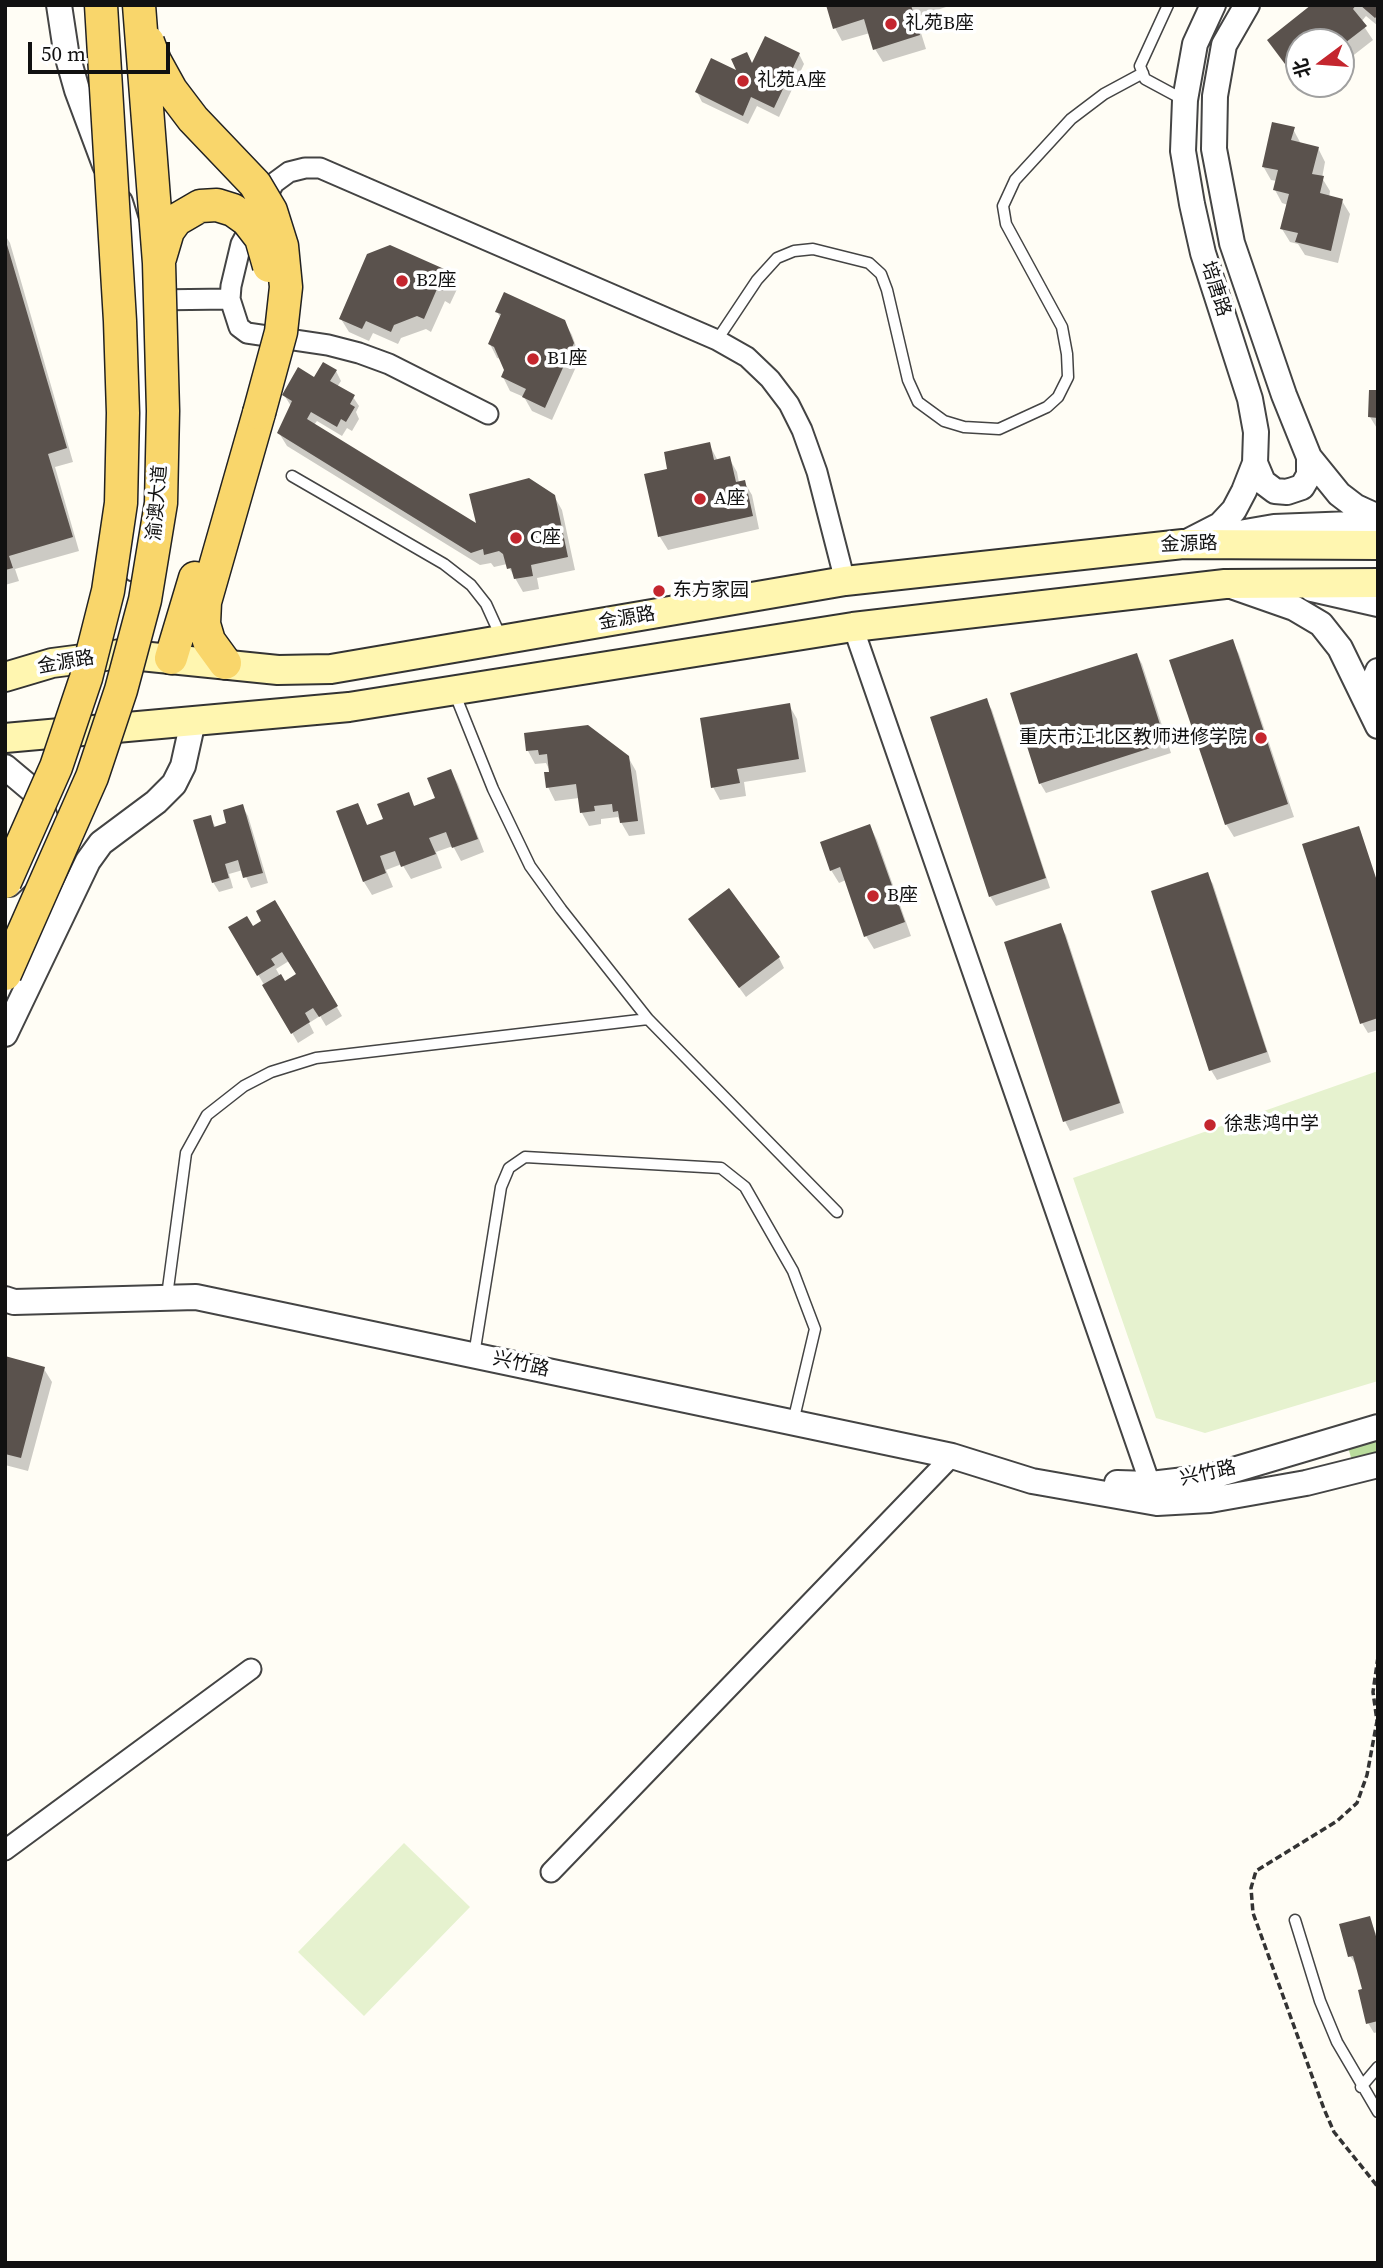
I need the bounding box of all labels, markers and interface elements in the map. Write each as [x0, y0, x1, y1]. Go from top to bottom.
place label: 礼苑B座 [905, 13, 974, 35]
marker: 礼苑B座 [883, 16, 899, 32]
scale bar [32, 28, 173, 72]
north arrow [1285, 28, 1355, 98]
text: 50 m [41, 39, 86, 68]
text: 北 [1287, 56, 1317, 81]
place label: 礼苑A座 [757, 70, 827, 92]
marker: 礼苑A座 [735, 73, 751, 89]
street label: 培唐路 [1195, 258, 1235, 320]
place label: B2座 [416, 270, 456, 292]
marker: B2座 [394, 273, 410, 289]
place label: B1座 [547, 348, 587, 370]
marker: B1座 [525, 351, 541, 367]
street label: 渝澳大道 [143, 464, 173, 542]
place label: A座 [714, 488, 746, 510]
marker: A座 [692, 491, 708, 507]
place label: C座 [530, 527, 561, 549]
marker: C座 [508, 530, 524, 546]
street label: 金源路 [1160, 533, 1218, 557]
place label: 东方家园 [673, 580, 749, 602]
marker: 东方家园 [651, 583, 667, 599]
street label: 金源路 [597, 603, 657, 635]
street label: 金源路 [36, 647, 96, 679]
place label: 重庆市江北区教师进修学院 [1019, 727, 1247, 749]
marker: 重庆市江北区教师进修学院 [1253, 730, 1269, 746]
place label: B座 [887, 885, 918, 907]
marker: B座 [865, 888, 881, 904]
place label: 徐悲鸿中学 [1224, 1114, 1319, 1136]
marker: 徐悲鸿中学 [1202, 1117, 1218, 1133]
street label: 兴竹路 [491, 1348, 551, 1382]
street label: 兴竹路 [1178, 1457, 1238, 1491]

